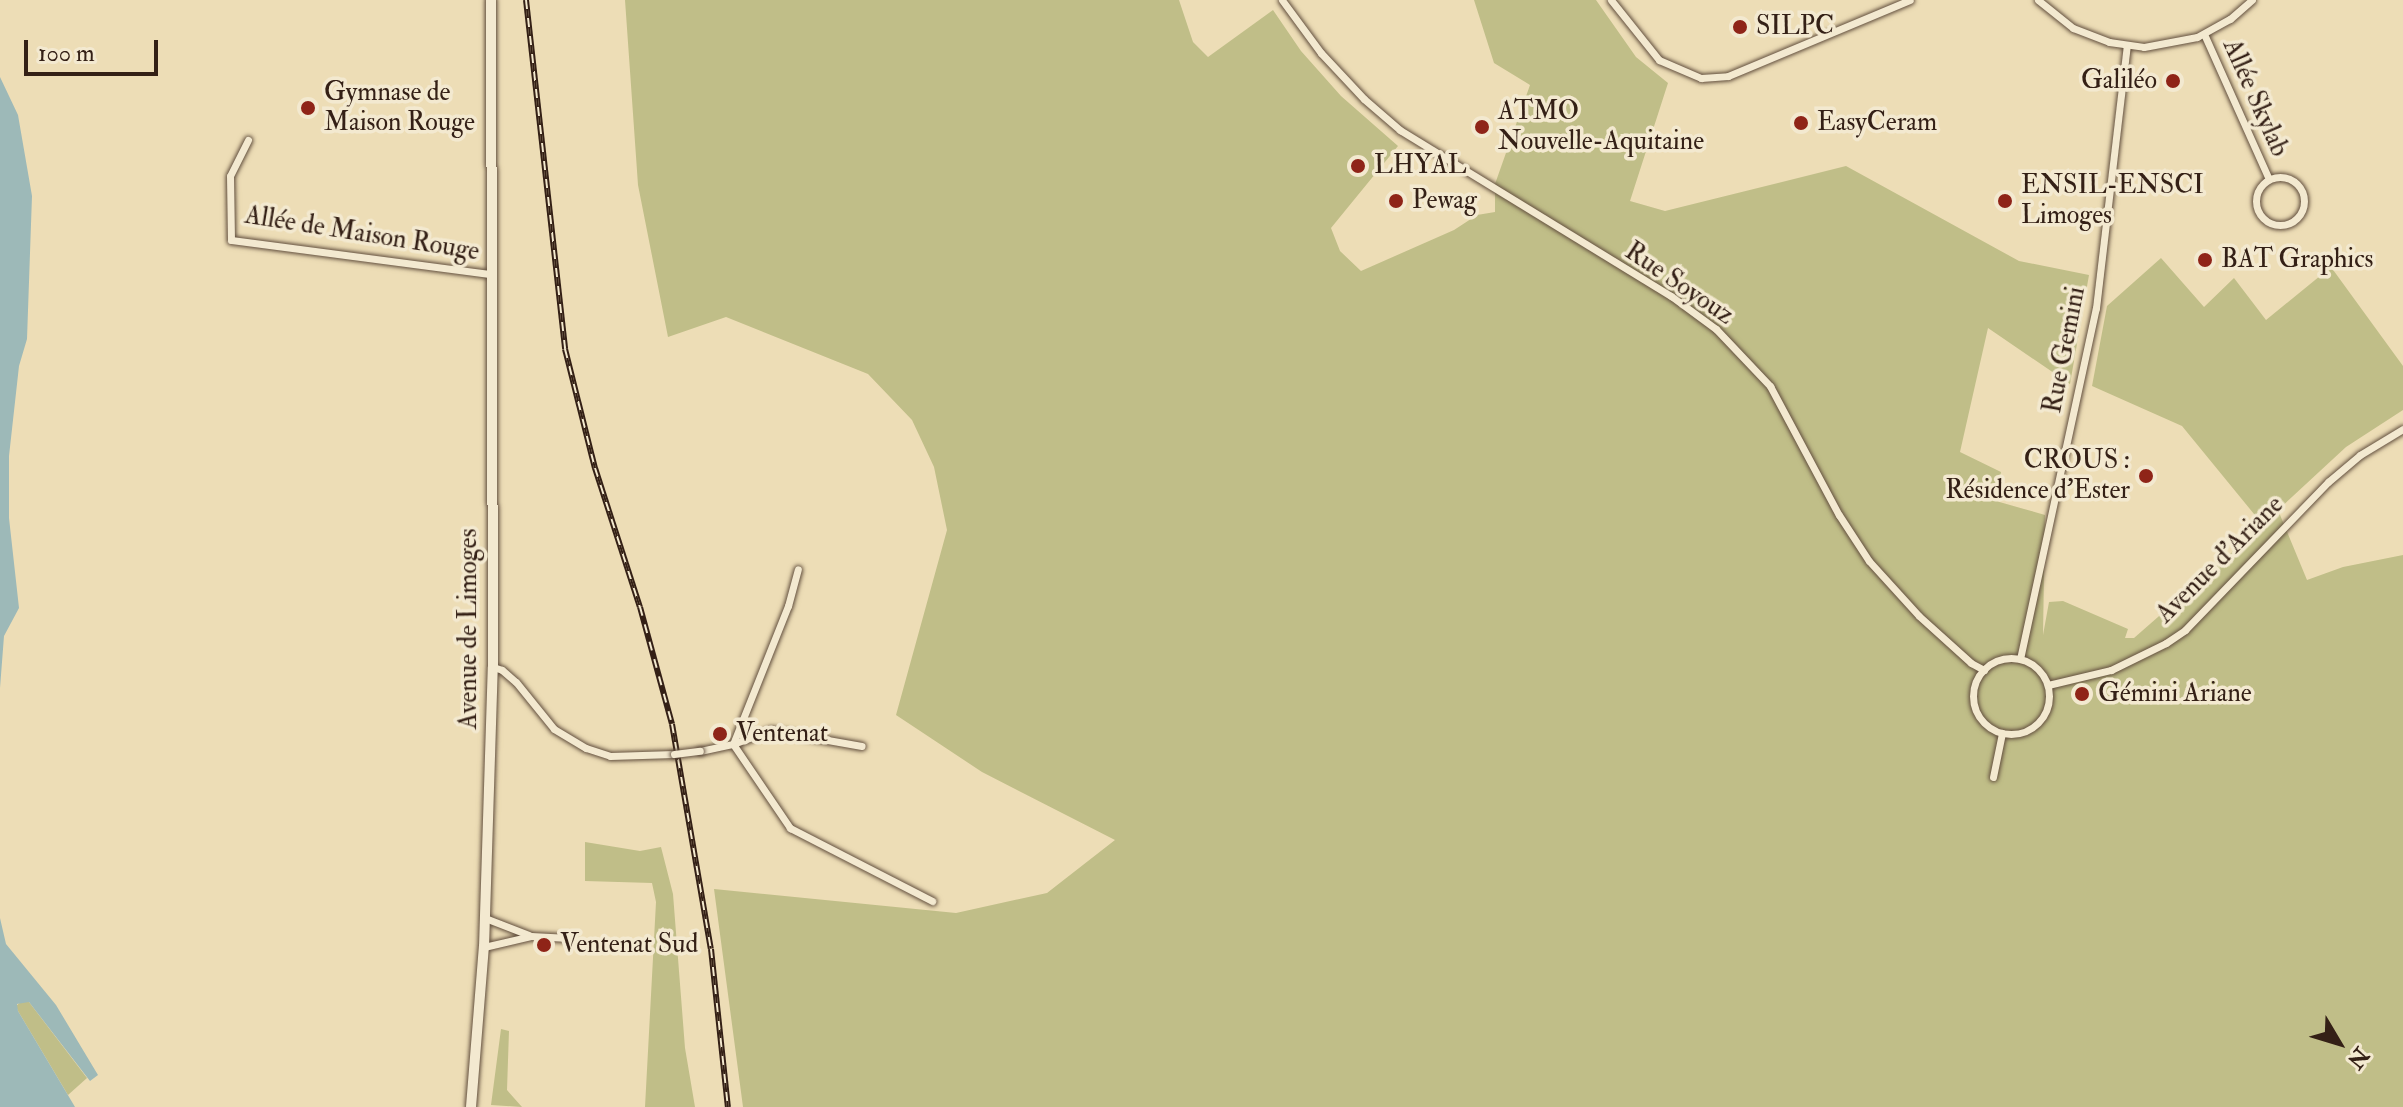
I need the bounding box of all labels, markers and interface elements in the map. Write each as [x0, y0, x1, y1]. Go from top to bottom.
place label: SILPC [1756, 11, 1834, 43]
marker: SILPC [1731, 18, 1749, 36]
scale bar [28, 24, 162, 74]
street label: Allée Skylab [2215, 34, 2295, 162]
text: 100 m [38, 38, 95, 69]
place label: Galiléo [2081, 65, 2157, 97]
marker: Galiléo [2164, 72, 2182, 90]
place label: Gymnase de Maison Rouge [324, 77, 475, 138]
place label: ATMO Nouvelle-Aquitaine [1498, 96, 1704, 158]
marker: Gymnase de Maison Rouge [299, 99, 317, 117]
place label: EasyCeram [1817, 107, 1937, 139]
marker: EasyCeram [1792, 114, 1810, 132]
marker: ATMO Nouvelle-Aquitaine [1473, 118, 1491, 136]
place label: LHYAL [1374, 150, 1467, 182]
marker: LHYAL [1349, 157, 1367, 175]
place label: ENSIL-ENSCI Limoges [2021, 170, 2204, 232]
place label: Pewag [1412, 185, 1477, 217]
marker: Pewag [1387, 192, 1405, 210]
marker: ENSIL-ENSCI Limoges [1996, 192, 2014, 210]
street label: Allée de Maison Rouge [243, 200, 481, 268]
street label: Rue Soyouz [1619, 236, 1739, 332]
place label: BAT Graphics [2221, 244, 2374, 276]
marker: BAT Graphics [2196, 251, 2214, 269]
street label: Rue Gemini [2037, 284, 2093, 416]
place label: CROUS : Résidence d'Ester [1945, 445, 2130, 506]
marker: CROUS : Résidence d'Ester [2137, 467, 2155, 485]
street label: Avenue d'Ariane [2150, 490, 2290, 630]
street label: Avenue de Limoges [453, 529, 485, 729]
place label: Gémini Ariane [2098, 678, 2252, 710]
marker: Gémini Ariane [2073, 685, 2091, 703]
place label: Ventenat [736, 718, 828, 750]
marker: Ventenat [711, 725, 729, 743]
place label: Ventenat Sud [560, 929, 698, 961]
marker: Ventenat Sud [535, 936, 553, 954]
north arrow [2299, 1003, 2379, 1083]
text: N [2341, 1041, 2375, 1074]

